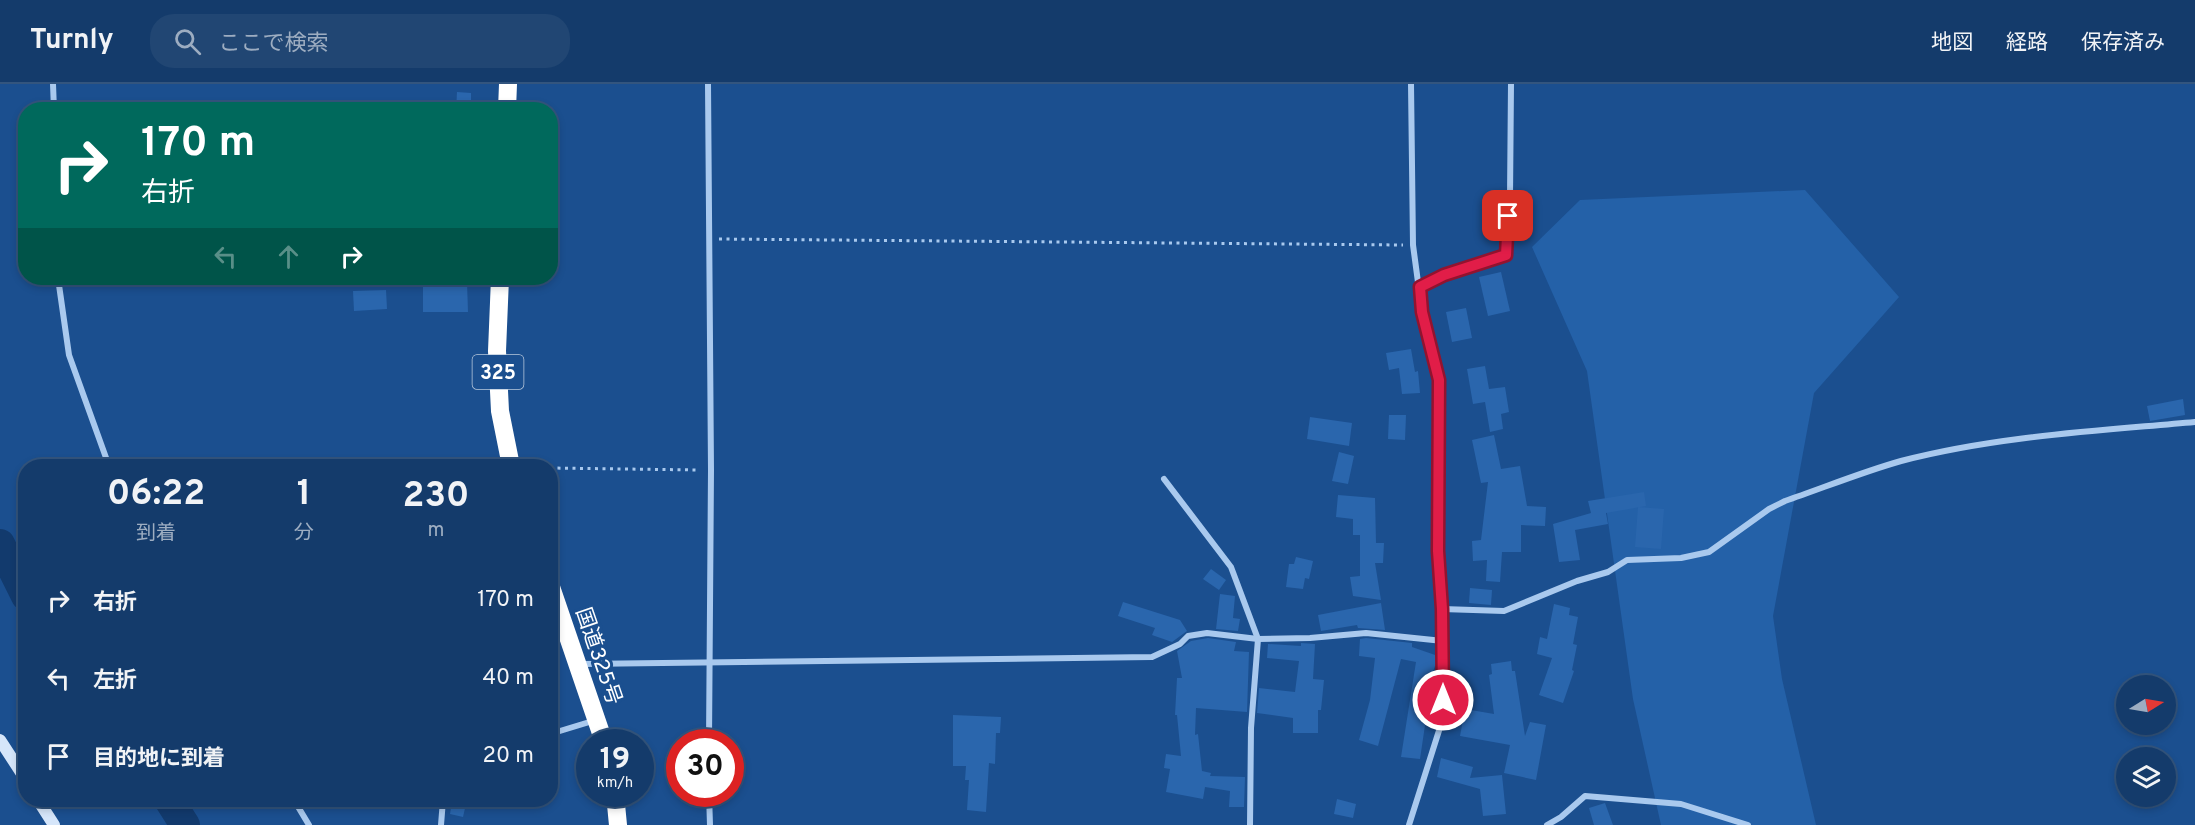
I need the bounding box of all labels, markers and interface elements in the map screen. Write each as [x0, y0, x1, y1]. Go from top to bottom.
search box [150, 14, 570, 68]
text: Turnly [30, 23, 114, 59]
icon: search [171, 25, 204, 58]
text: 地図 [1931, 30, 1973, 57]
text: 経路 [2006, 30, 2048, 57]
text: 保存済み [2081, 30, 2165, 57]
text: ここで検索 [219, 31, 329, 58]
text: 170 m [141, 118, 255, 171]
icon: right [42, 126, 120, 204]
text: 右折 [141, 177, 195, 211]
pin [1482, 190, 1533, 241]
icon: arrive [1491, 199, 1524, 232]
icon: left [209, 240, 242, 273]
icon: ahead [272, 240, 305, 273]
icon: right [335, 240, 368, 273]
road number: 325 [472, 355, 524, 389]
text: 06:22 [107, 472, 205, 518]
text: 1 [297, 472, 311, 518]
text: 230 [403, 474, 469, 520]
text: m [427, 518, 444, 544]
text: 到着 [136, 521, 176, 547]
text: 分 [294, 521, 314, 547]
icon: right [42, 584, 75, 617]
text: 170 m [477, 587, 534, 614]
text: 右折 [93, 590, 137, 617]
street label: 国道325号 [568, 604, 627, 709]
icon: left [42, 662, 75, 695]
text: 40 m [482, 665, 534, 692]
text: 左折 [93, 668, 137, 695]
position arrow [1411, 668, 1475, 732]
north arrow [2116, 675, 2176, 735]
map controls [2116, 675, 2176, 807]
speed limit sign: 30 [666, 729, 744, 807]
icon: arrive [42, 740, 75, 773]
text: 19 [600, 742, 630, 779]
text: 20 m [483, 743, 534, 770]
text: 目的地に到着 [93, 746, 225, 773]
button: layers [2116, 747, 2176, 807]
text: km/h [597, 774, 633, 793]

